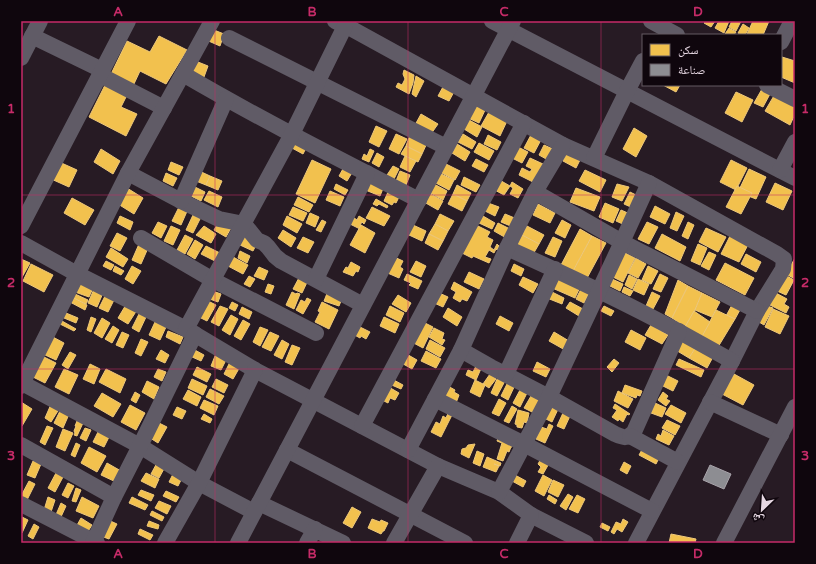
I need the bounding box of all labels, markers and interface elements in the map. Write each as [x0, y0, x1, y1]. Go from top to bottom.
text: A [113, 4, 123, 20]
text: B [307, 4, 317, 20]
text: C [499, 4, 509, 20]
text: D [693, 4, 703, 20]
legend [642, 34, 782, 86]
text: سكن [678, 43, 699, 57]
text: صناعة [678, 63, 705, 77]
text: 1 [7, 101, 15, 117]
text: 1 [801, 101, 809, 117]
text: 2 [7, 275, 15, 291]
text: 2 [801, 275, 809, 291]
text: 3 [7, 448, 15, 464]
text: 3 [801, 448, 809, 464]
north arrow [742, 490, 782, 530]
text: ش [750, 509, 766, 527]
text: A [113, 546, 123, 562]
text: B [307, 546, 317, 562]
text: C [499, 546, 509, 562]
text: D [693, 546, 703, 562]

